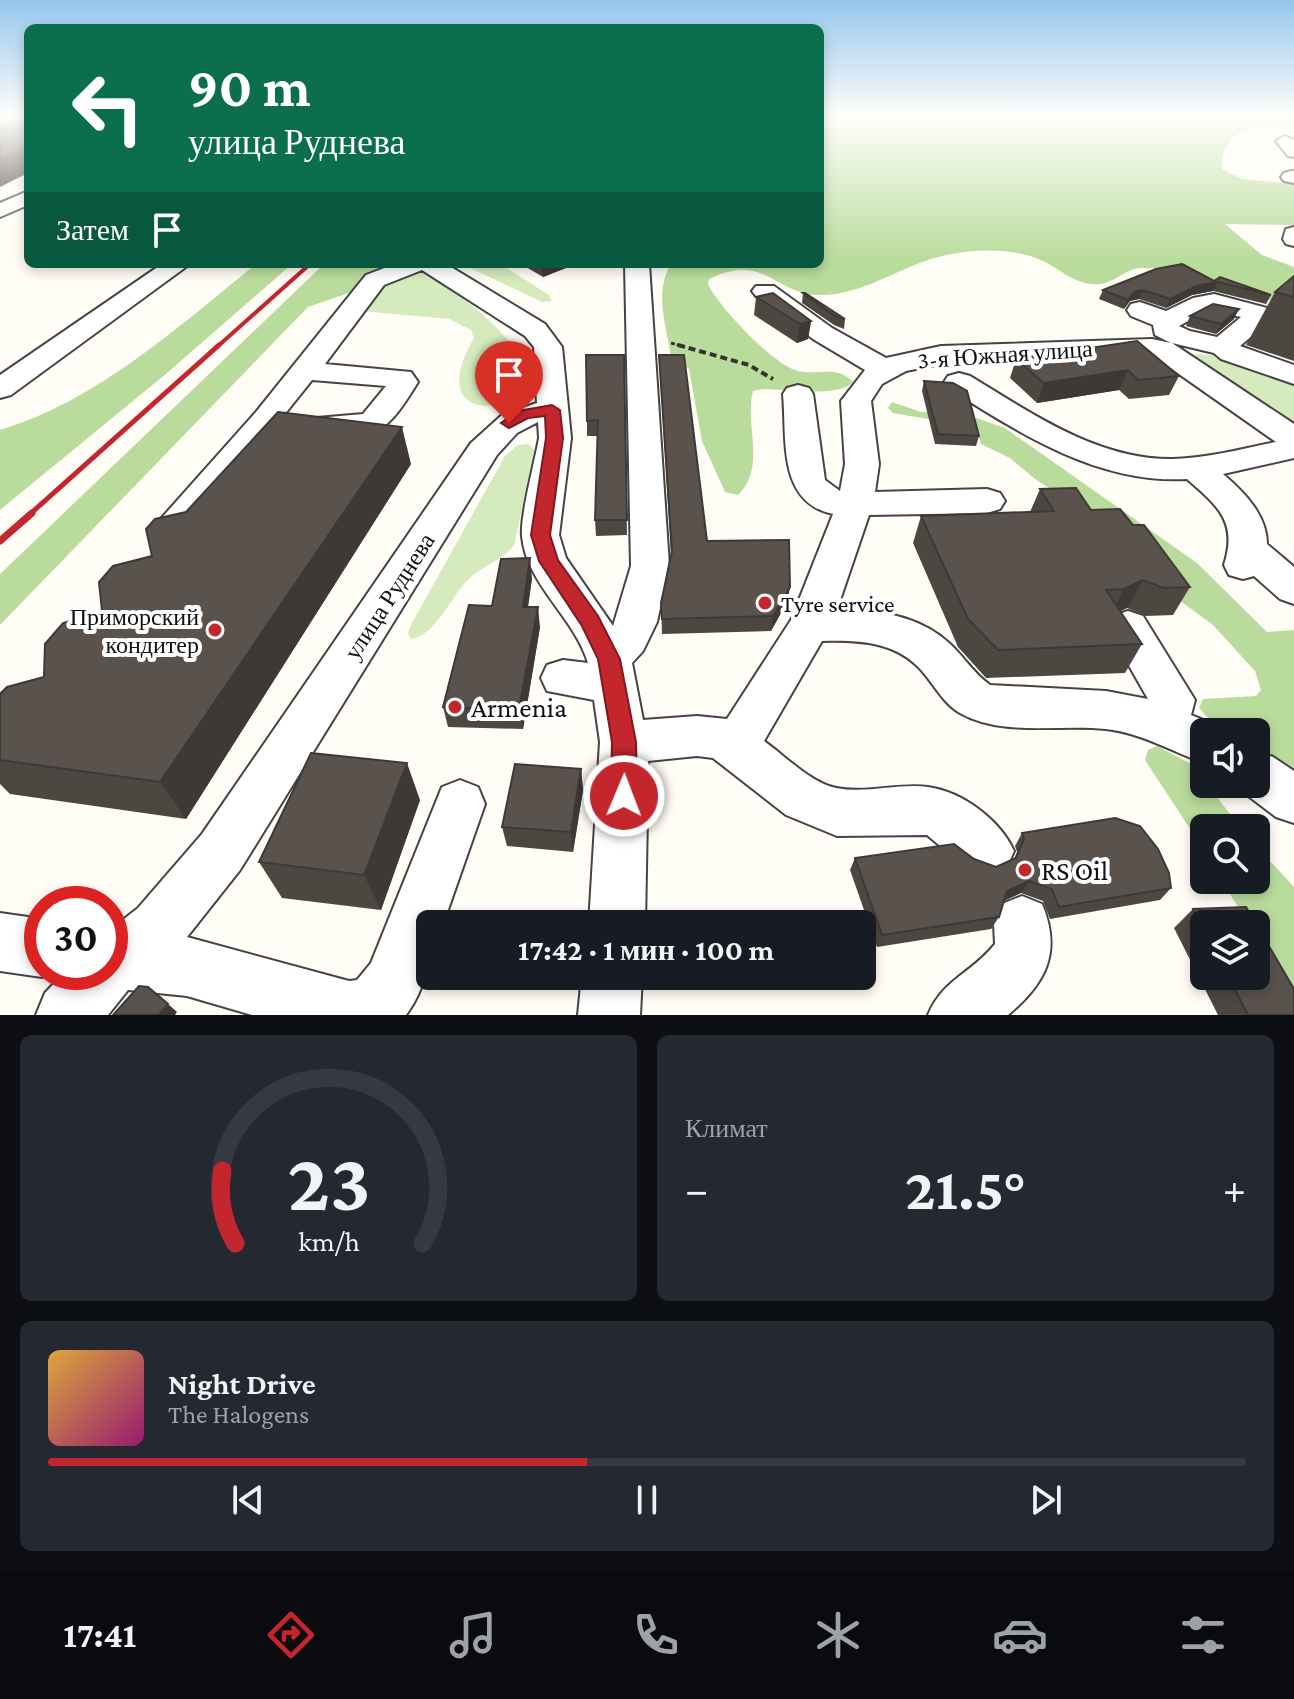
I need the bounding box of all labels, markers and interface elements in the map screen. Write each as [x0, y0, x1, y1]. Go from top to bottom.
icon: left [56, 56, 160, 160]
text: 90 m [188, 56, 311, 118]
text: улица Руднева [188, 122, 405, 162]
icon: arrive [145, 208, 189, 252]
text: Затем [56, 213, 129, 246]
street label: 3-я Южная улица [917, 334, 1094, 374]
pin [475, 341, 543, 423]
icon: arrive [487, 353, 531, 397]
street label: улица Руднева [338, 528, 440, 664]
place label: Tyre service [781, 590, 895, 617]
marker: Tyre service [756, 594, 774, 612]
place label: Приморский кондитер [70, 603, 199, 658]
marker: Приморский кондитер [206, 621, 224, 639]
place label: Armenia [471, 692, 567, 723]
marker: Armenia [446, 698, 464, 716]
map controls [1190, 718, 1270, 990]
button: sound [1190, 718, 1270, 798]
position arrow [582, 754, 666, 838]
button: search [1190, 814, 1270, 894]
place label: RS Oil [1041, 855, 1108, 886]
marker: RS Oil [1016, 861, 1034, 879]
speed limit sign: 30 [24, 886, 128, 990]
button: layers [1190, 910, 1270, 990]
text: 17:42 · 1 мин · 100 m [518, 933, 774, 966]
text: Климат [685, 1114, 768, 1143]
text: 23 [287, 1135, 370, 1228]
text: 21.5° [905, 1155, 1026, 1222]
text: − [685, 1165, 708, 1213]
text: + [1223, 1165, 1246, 1213]
text: km/h [298, 1225, 359, 1257]
text: Night Drive [168, 1367, 316, 1400]
text: The Halogens [168, 1400, 309, 1429]
icon: previous [226, 1478, 270, 1522]
icon: pause [625, 1478, 669, 1522]
icon: next [1024, 1478, 1068, 1522]
icon: directions [263, 1607, 319, 1663]
icon: music [445, 1607, 501, 1663]
icon: phone [628, 1607, 684, 1663]
icon: climate [810, 1607, 866, 1663]
icon: car [992, 1607, 1048, 1663]
icon: filters [1175, 1607, 1231, 1663]
text: 17:41 [63, 1615, 136, 1655]

